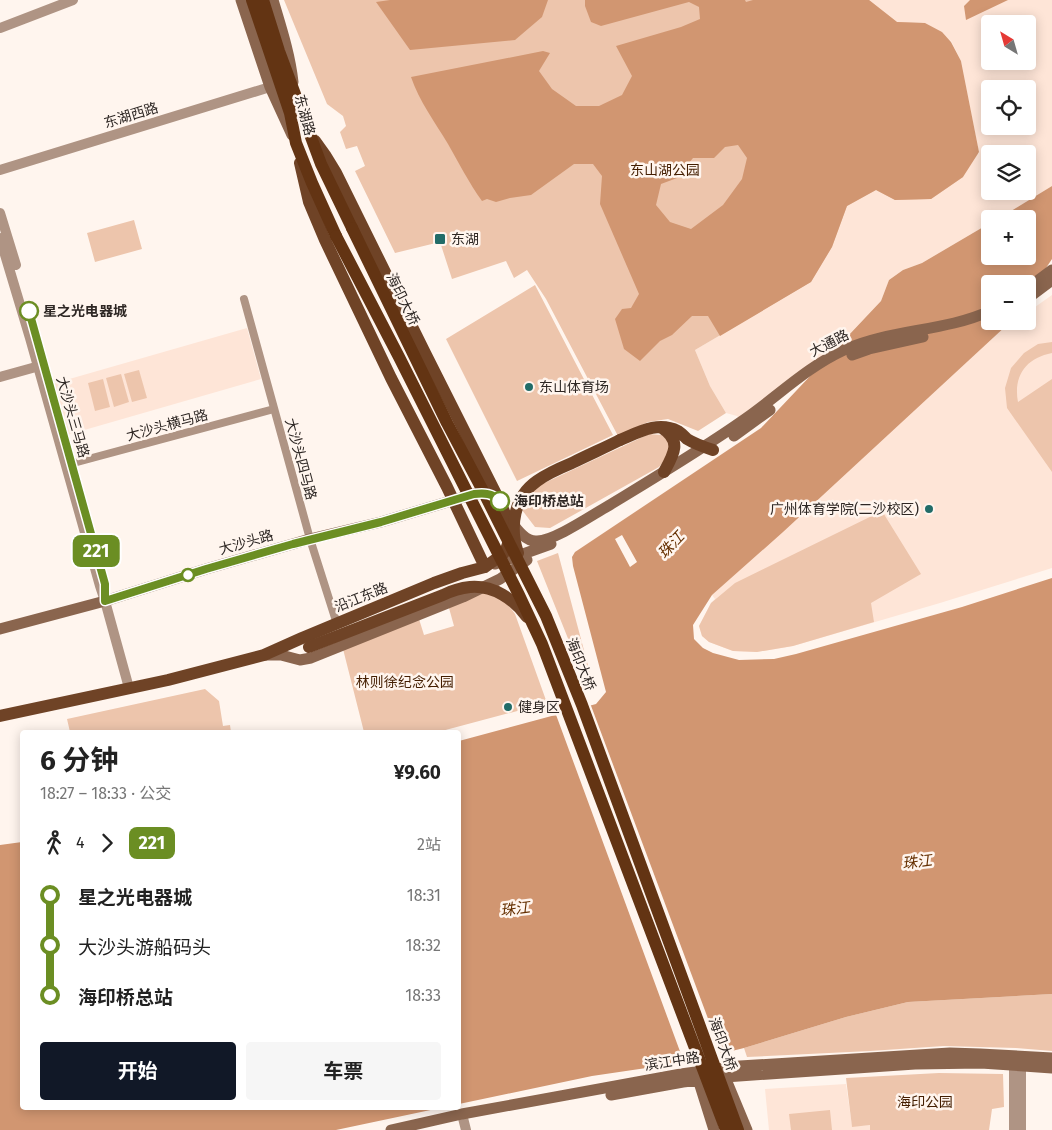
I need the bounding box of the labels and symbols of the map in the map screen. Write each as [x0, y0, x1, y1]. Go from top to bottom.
north arrow [981, 15, 1036, 70]
street label: 东湖路 [291, 93, 318, 138]
street label: 东湖西路 [102, 99, 160, 132]
park label: 东山湖公园 [630, 162, 700, 179]
place label: 东湖 [451, 231, 479, 248]
marker: 东湖 [433, 232, 447, 246]
street label: 海印大桥 [383, 270, 422, 328]
marker: 星之光电器城 [19, 301, 39, 321]
place label: 星之光电器城 [43, 303, 127, 320]
street label: 大通路 [807, 326, 852, 361]
street label: 大沙头三马路 [53, 374, 92, 460]
place label: 东山体育场 [539, 379, 609, 396]
marker: 东山体育场 [523, 381, 535, 393]
street label: 大沙头横马路 [124, 406, 210, 445]
street label: 大沙头四马路 [281, 416, 320, 502]
marker: 海印桥总站 [490, 491, 510, 511]
place label: 海印桥总站 [514, 493, 584, 510]
place label: 广州体育学院(二沙校区) [770, 501, 919, 518]
marker: 广州体育学院(二沙校区) [923, 503, 935, 515]
water label: 珠江 [654, 526, 689, 562]
street label: 大沙头路 [217, 527, 275, 558]
line badge: 221 [67, 535, 125, 567]
unlabelled marker [181, 568, 195, 582]
street label: 沿江东路 [332, 579, 390, 616]
street label: 海印大桥 [562, 635, 599, 693]
park label: 林则徐纪念公园 [356, 674, 454, 691]
place label: 健身区 [518, 699, 560, 716]
marker: 健身区 [502, 701, 514, 713]
water label: 珠江 [901, 851, 935, 873]
water label: 珠江 [499, 898, 533, 920]
street label: 海印大桥 [705, 1015, 740, 1073]
street label: 滨江中路 [643, 1049, 701, 1074]
park label: 海印公园 [897, 1094, 953, 1111]

